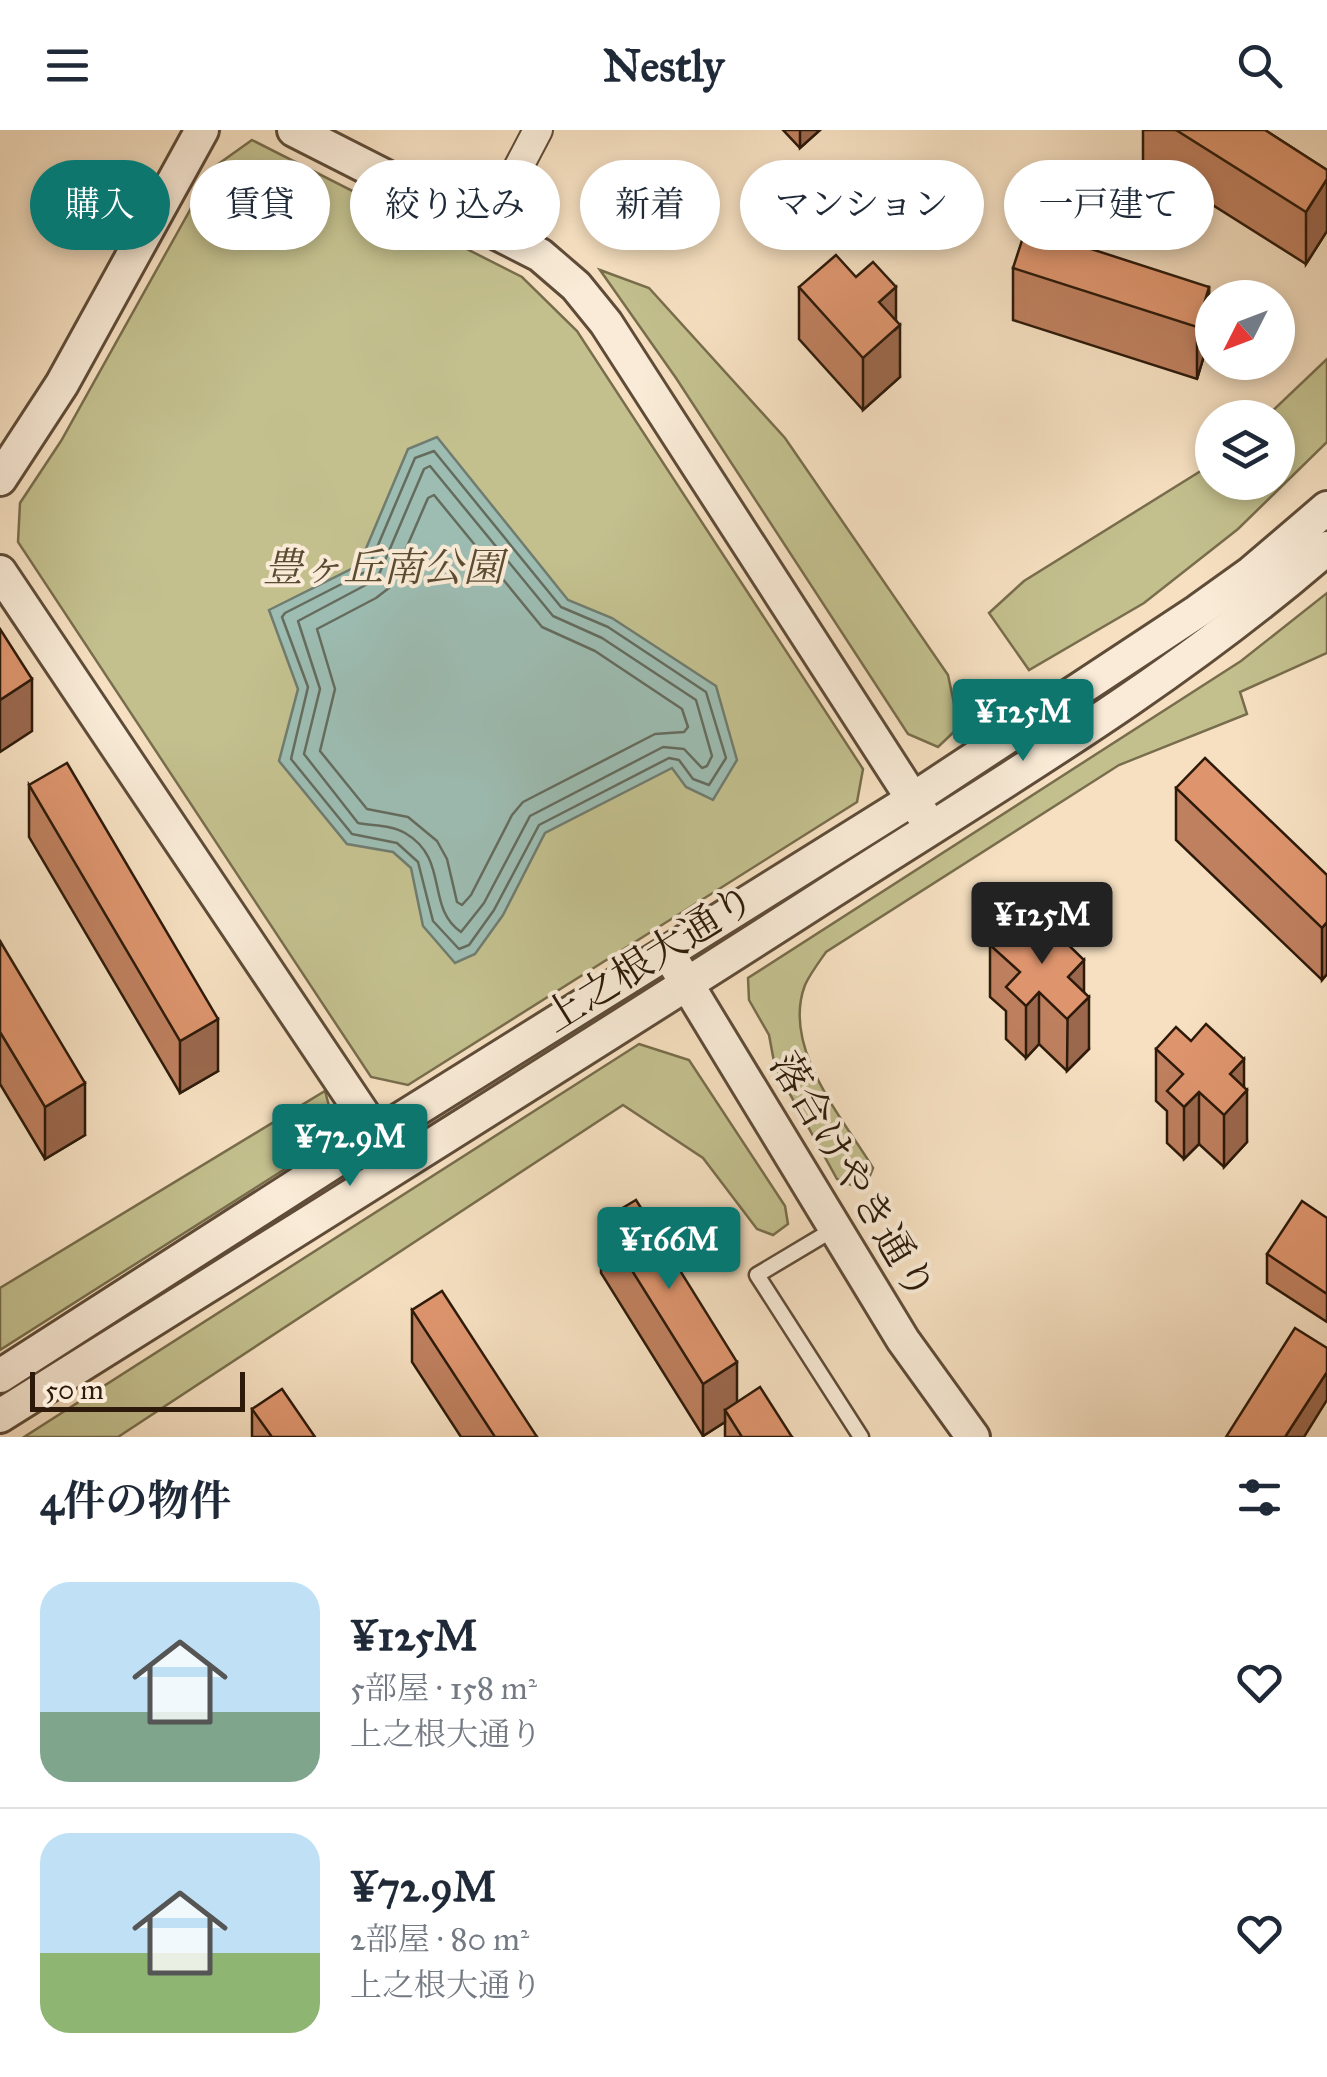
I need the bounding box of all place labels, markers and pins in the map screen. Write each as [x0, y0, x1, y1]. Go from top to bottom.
pin: ¥125M [953, 679, 1093, 764]
pin: ¥125M [972, 882, 1112, 967]
pin: ¥72.9M [269, 1104, 431, 1189]
pin: ¥166M [599, 1207, 739, 1292]

